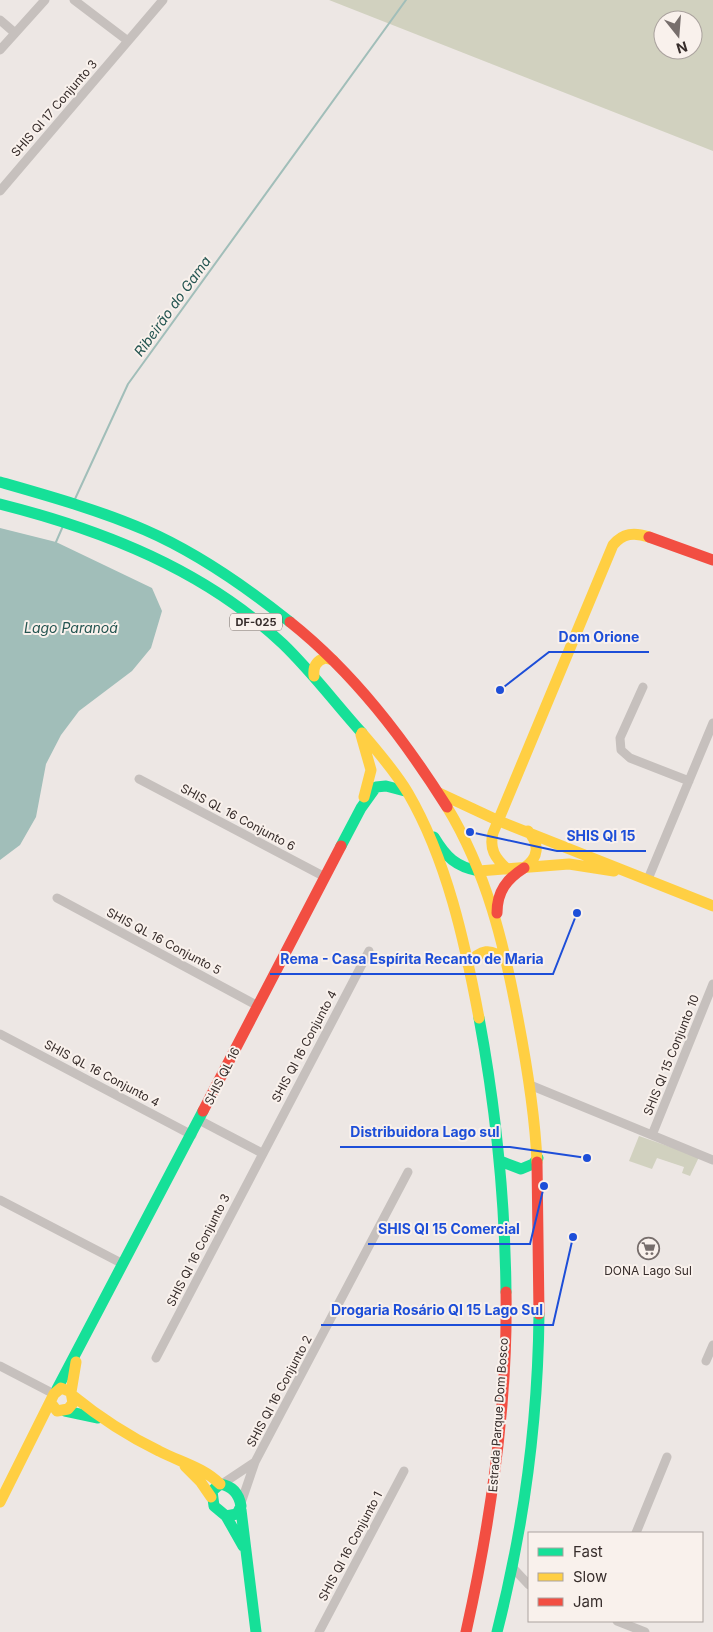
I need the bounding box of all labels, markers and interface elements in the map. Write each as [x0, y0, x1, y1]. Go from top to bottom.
north arrow [653, 10, 703, 60]
text: N [674, 38, 690, 58]
street label: SHIS QI 17 Conjunto 3 [8, 56, 100, 160]
water label: Ribeirão do Gama [130, 252, 214, 359]
road number: DF-025 [230, 614, 282, 630]
water label: Lago Paranoá [24, 619, 118, 636]
callout: Dom Orione [549, 623, 649, 652]
text: Dom Orione [559, 628, 639, 645]
street label: SHIS QL 16 Conjunto 6 [178, 780, 298, 854]
callout: SHIS QI 15 [557, 822, 646, 851]
text: SHIS QI 15 [566, 827, 636, 844]
street label: SHIS QL 16 Conjunto 5 [104, 904, 224, 978]
callout: Rema - Casa Espírita Recanto de Maria [270, 945, 553, 974]
text: Rema - Casa Espírita Recanto de Maria [280, 950, 544, 967]
street label: SHIS QI 16 Conjunto 4 [268, 987, 340, 1105]
street label: SHIS QI 15 Conjunto 10 [640, 992, 702, 1118]
street label: SHIS QL 16 Conjunto 4 [42, 1036, 162, 1110]
street label: SHIS QL 16 [201, 1045, 243, 1107]
callout: Distribuidora Lago sul [340, 1118, 510, 1147]
text: Distribuidora Lago sul [350, 1123, 500, 1140]
street label: SHIS QI 16 Conjunto 3 [163, 1191, 233, 1309]
callout: SHIS QI 15 Comercial [368, 1215, 530, 1244]
text: SHIS QI 15 Comercial [378, 1220, 520, 1237]
supermarket icon: DONA Lago Sul [636, 1237, 660, 1261]
place label: DONA Lago Sul [604, 1263, 692, 1278]
callout: Drogaria Rosário QI 15 Lago Sul [321, 1296, 553, 1325]
text: Drogaria Rosário QI 15 Lago Sul [331, 1301, 543, 1318]
street label: SHIS QI 16 Conjunto 2 [243, 1333, 315, 1449]
street label: Estrada Parque Dom Bosco [485, 1337, 511, 1493]
street label: SHIS QI 16 Conjunto 1 [315, 1489, 385, 1603]
legend [528, 1532, 703, 1622]
text: Fast [573, 1542, 603, 1561]
text: Slow [573, 1567, 607, 1586]
text: Jam [573, 1592, 603, 1611]

